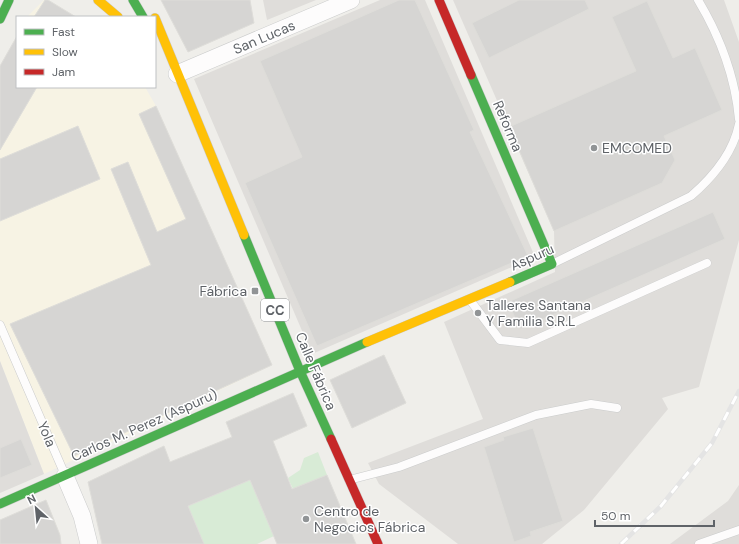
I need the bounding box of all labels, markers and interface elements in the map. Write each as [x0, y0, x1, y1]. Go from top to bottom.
legend [16, 16, 156, 88]
street label: San Lucas [230, 16, 298, 58]
text: Fast [52, 24, 75, 40]
text: Slow [52, 44, 78, 60]
text: Jam [52, 64, 75, 80]
street label: Reforma [489, 98, 527, 154]
place label: EMCOMED [602, 139, 672, 157]
marker: EMCOMED [589, 143, 599, 153]
street label: Aspuru [507, 239, 557, 275]
place label: Fábrica [199, 282, 247, 300]
marker: Fábrica [250, 286, 260, 296]
place label: Talleres Santana Y Familia S.R.L [486, 296, 591, 330]
road number: CC [261, 299, 289, 321]
marker: Talleres Santana Y Familia S.R.L [473, 308, 483, 318]
street label: Calle Fábrica [291, 329, 341, 413]
street label: Carlos M. Perez (Aspuru) [68, 385, 220, 465]
street label: Yola [34, 419, 60, 449]
north arrow [16, 488, 56, 528]
text: N [25, 491, 38, 507]
place label: Centro de Negocios Fábrica [314, 502, 425, 536]
scale bar [595, 502, 714, 528]
text: 50 m [601, 508, 630, 524]
marker: Centro de Negocios Fábrica [301, 514, 311, 524]

